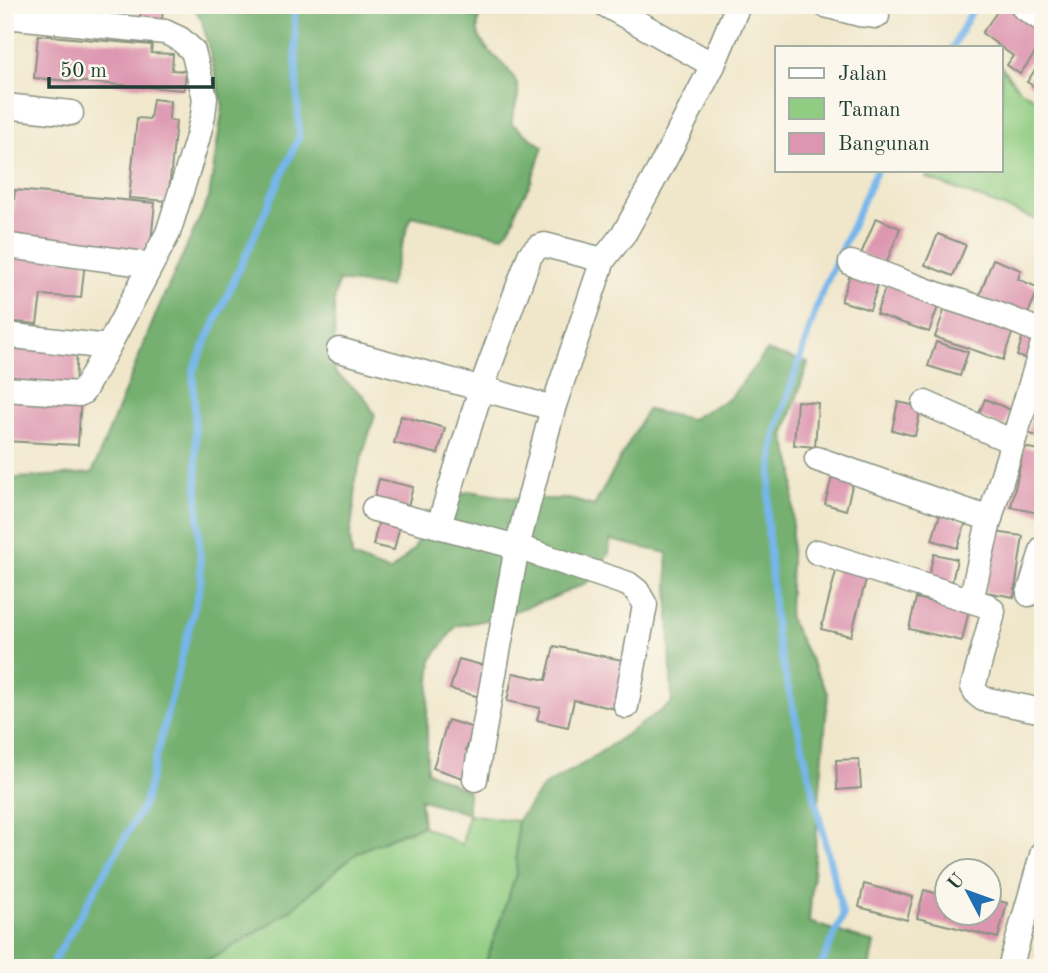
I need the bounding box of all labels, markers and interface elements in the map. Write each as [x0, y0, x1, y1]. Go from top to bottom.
scale bar [49, 46, 214, 90]
legend [775, 46, 1002, 172]
text: 50 m [60, 61, 107, 82]
text: Jalan [838, 64, 887, 85]
text: Taman [838, 100, 901, 121]
text: Bangunan [838, 134, 930, 155]
north arrow [932, 858, 1002, 928]
text: U [945, 871, 969, 894]

